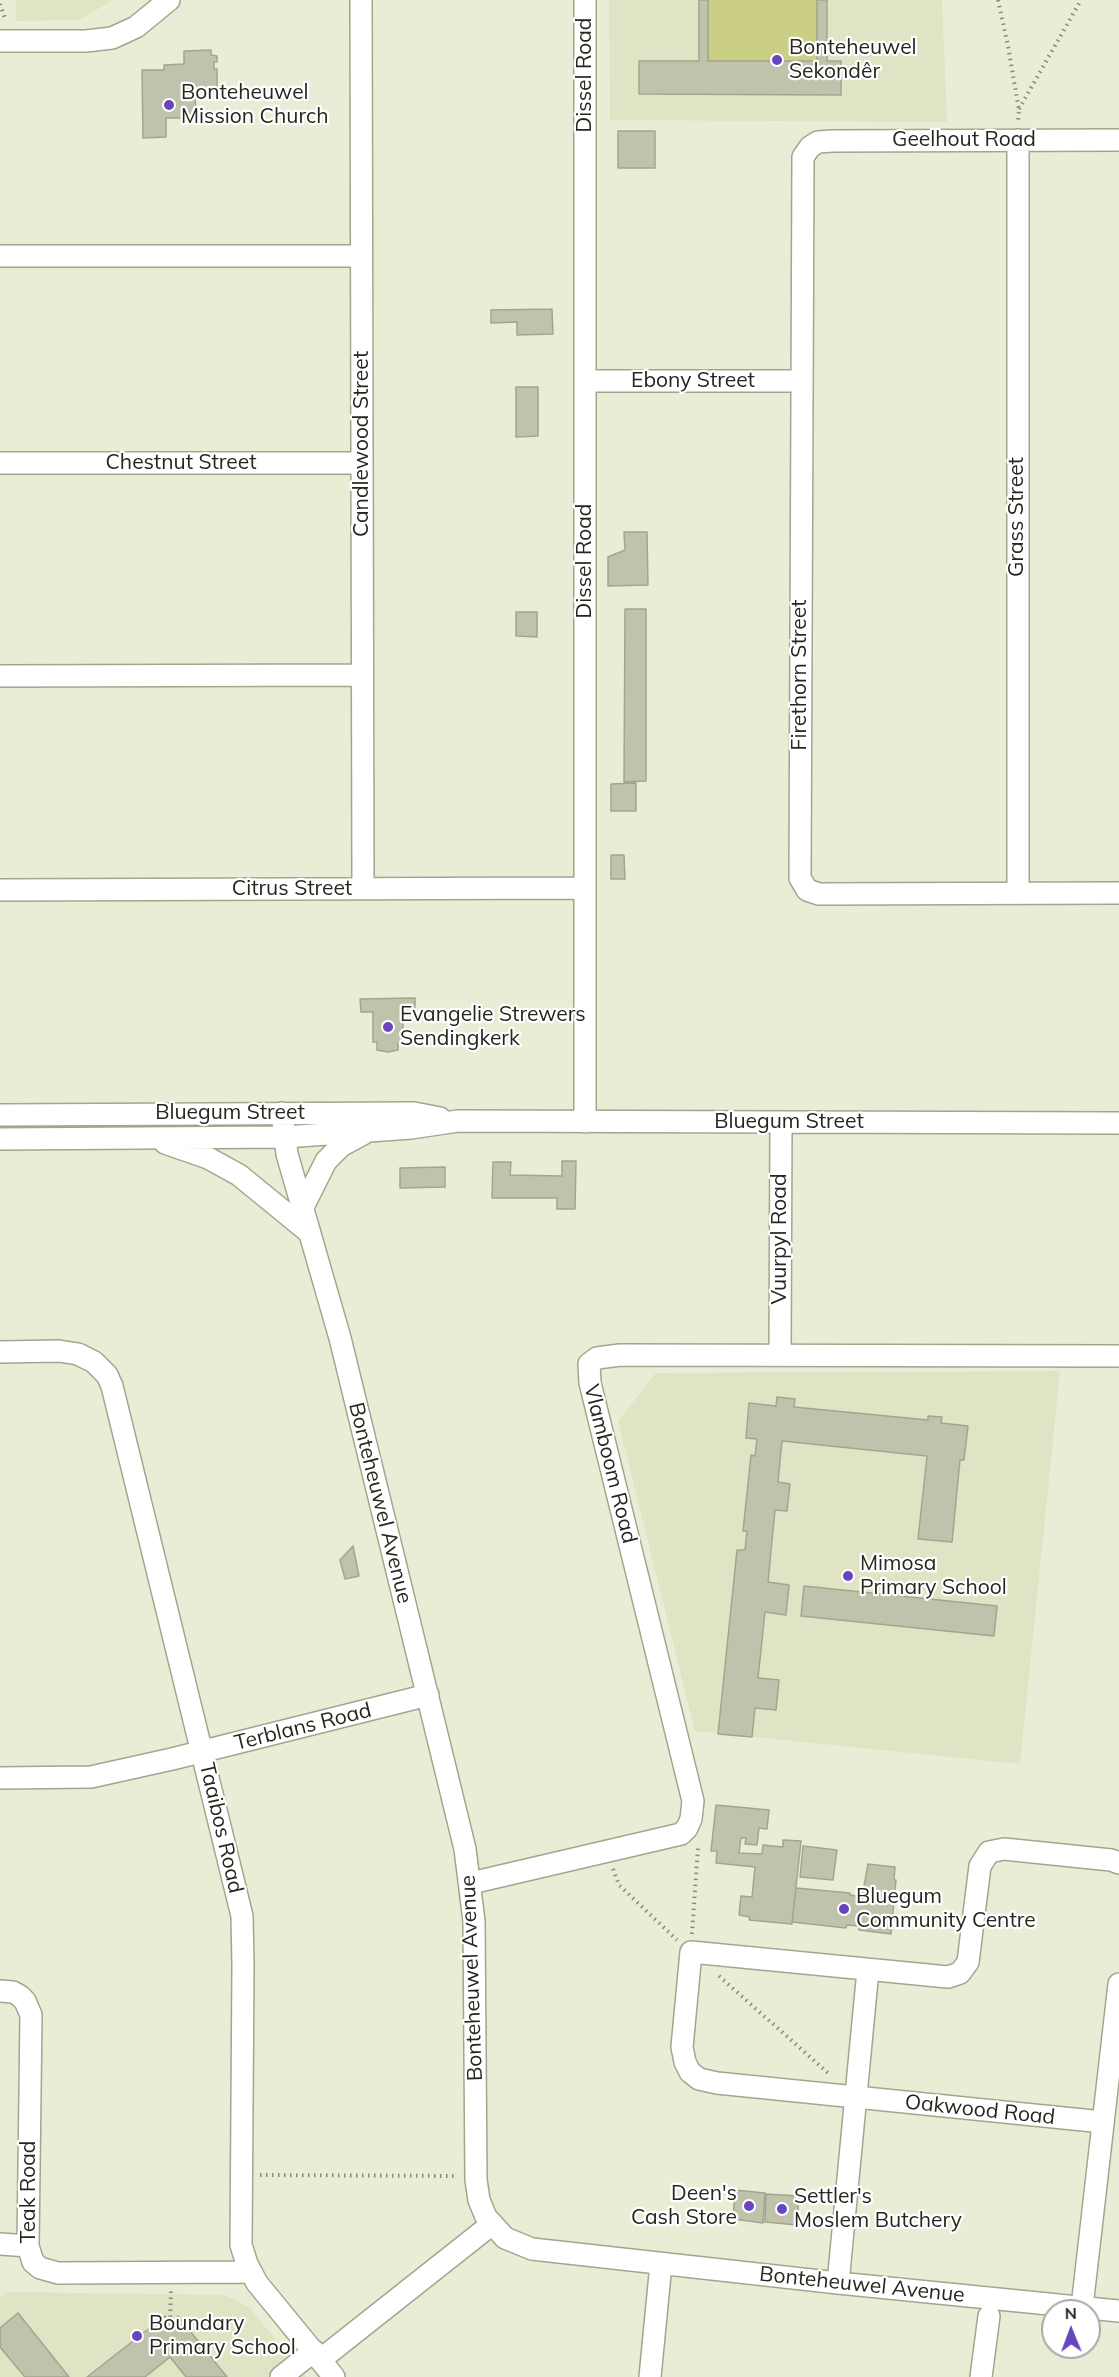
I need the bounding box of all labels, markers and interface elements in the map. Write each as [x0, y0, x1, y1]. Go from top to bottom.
street label: Dissel Road [572, 18, 598, 132]
place label: Bonteheuwel Sekondêr [789, 35, 917, 85]
marker: Bonteheuwel Sekondêr [770, 53, 784, 67]
place label: Bonteheuwel Mission Church [181, 80, 329, 130]
marker: Bonteheuwel Mission Church [162, 98, 176, 112]
street label: Geelhout Road [892, 127, 1036, 153]
street label: Candlewood Street [349, 351, 375, 537]
street label: Ebony Street [631, 368, 755, 394]
street label: Chestnut Street [105, 450, 257, 476]
street label: Grass Street [1004, 457, 1030, 577]
street label: Dissel Road [572, 504, 598, 618]
street label: Firethorn Street [787, 600, 813, 750]
street label: Citrus Street [232, 876, 352, 902]
place label: Evangelie Strewers Sendingkerk [400, 1002, 586, 1052]
marker: Evangelie Strewers Sendingkerk [381, 1020, 395, 1034]
street label: Bluegum Street [155, 1100, 305, 1126]
street label: Bluegum Street [714, 1109, 864, 1135]
street label: Vuurpyl Road [767, 1173, 793, 1305]
street label: Vlamboom Road [578, 1382, 642, 1546]
street label: Bonteheuwel Avenue [343, 1400, 417, 1606]
place label: Mimosa Primary School [860, 1551, 1007, 1601]
marker: Mimosa Primary School [841, 1569, 855, 1583]
street label: Terblans Road [232, 1698, 374, 1756]
street label: Taaibos Road [194, 1760, 248, 1896]
street label: Bonteheuwel Avenue [456, 1875, 488, 2081]
place label: Bluegum Community Centre [856, 1884, 1036, 1934]
marker: Bluegum Community Centre [837, 1902, 851, 1916]
street label: Oakwood Road [904, 2090, 1056, 2130]
street label: Teak Road [16, 2141, 42, 2243]
place label: Deen's Cash Store [631, 2181, 737, 2231]
place label: Settler's Moslem Butchery [794, 2184, 962, 2234]
marker: Deen's Cash Store [742, 2199, 756, 2213]
marker: Settler's Moslem Butchery [775, 2202, 789, 2216]
street label: Bonteheuwel Avenue [758, 2262, 966, 2308]
north arrow [1041, 2299, 1101, 2359]
text: N [1065, 2303, 1077, 2323]
place label: Boundary Primary School [149, 2311, 296, 2361]
marker: Boundary Primary School [130, 2329, 144, 2343]

